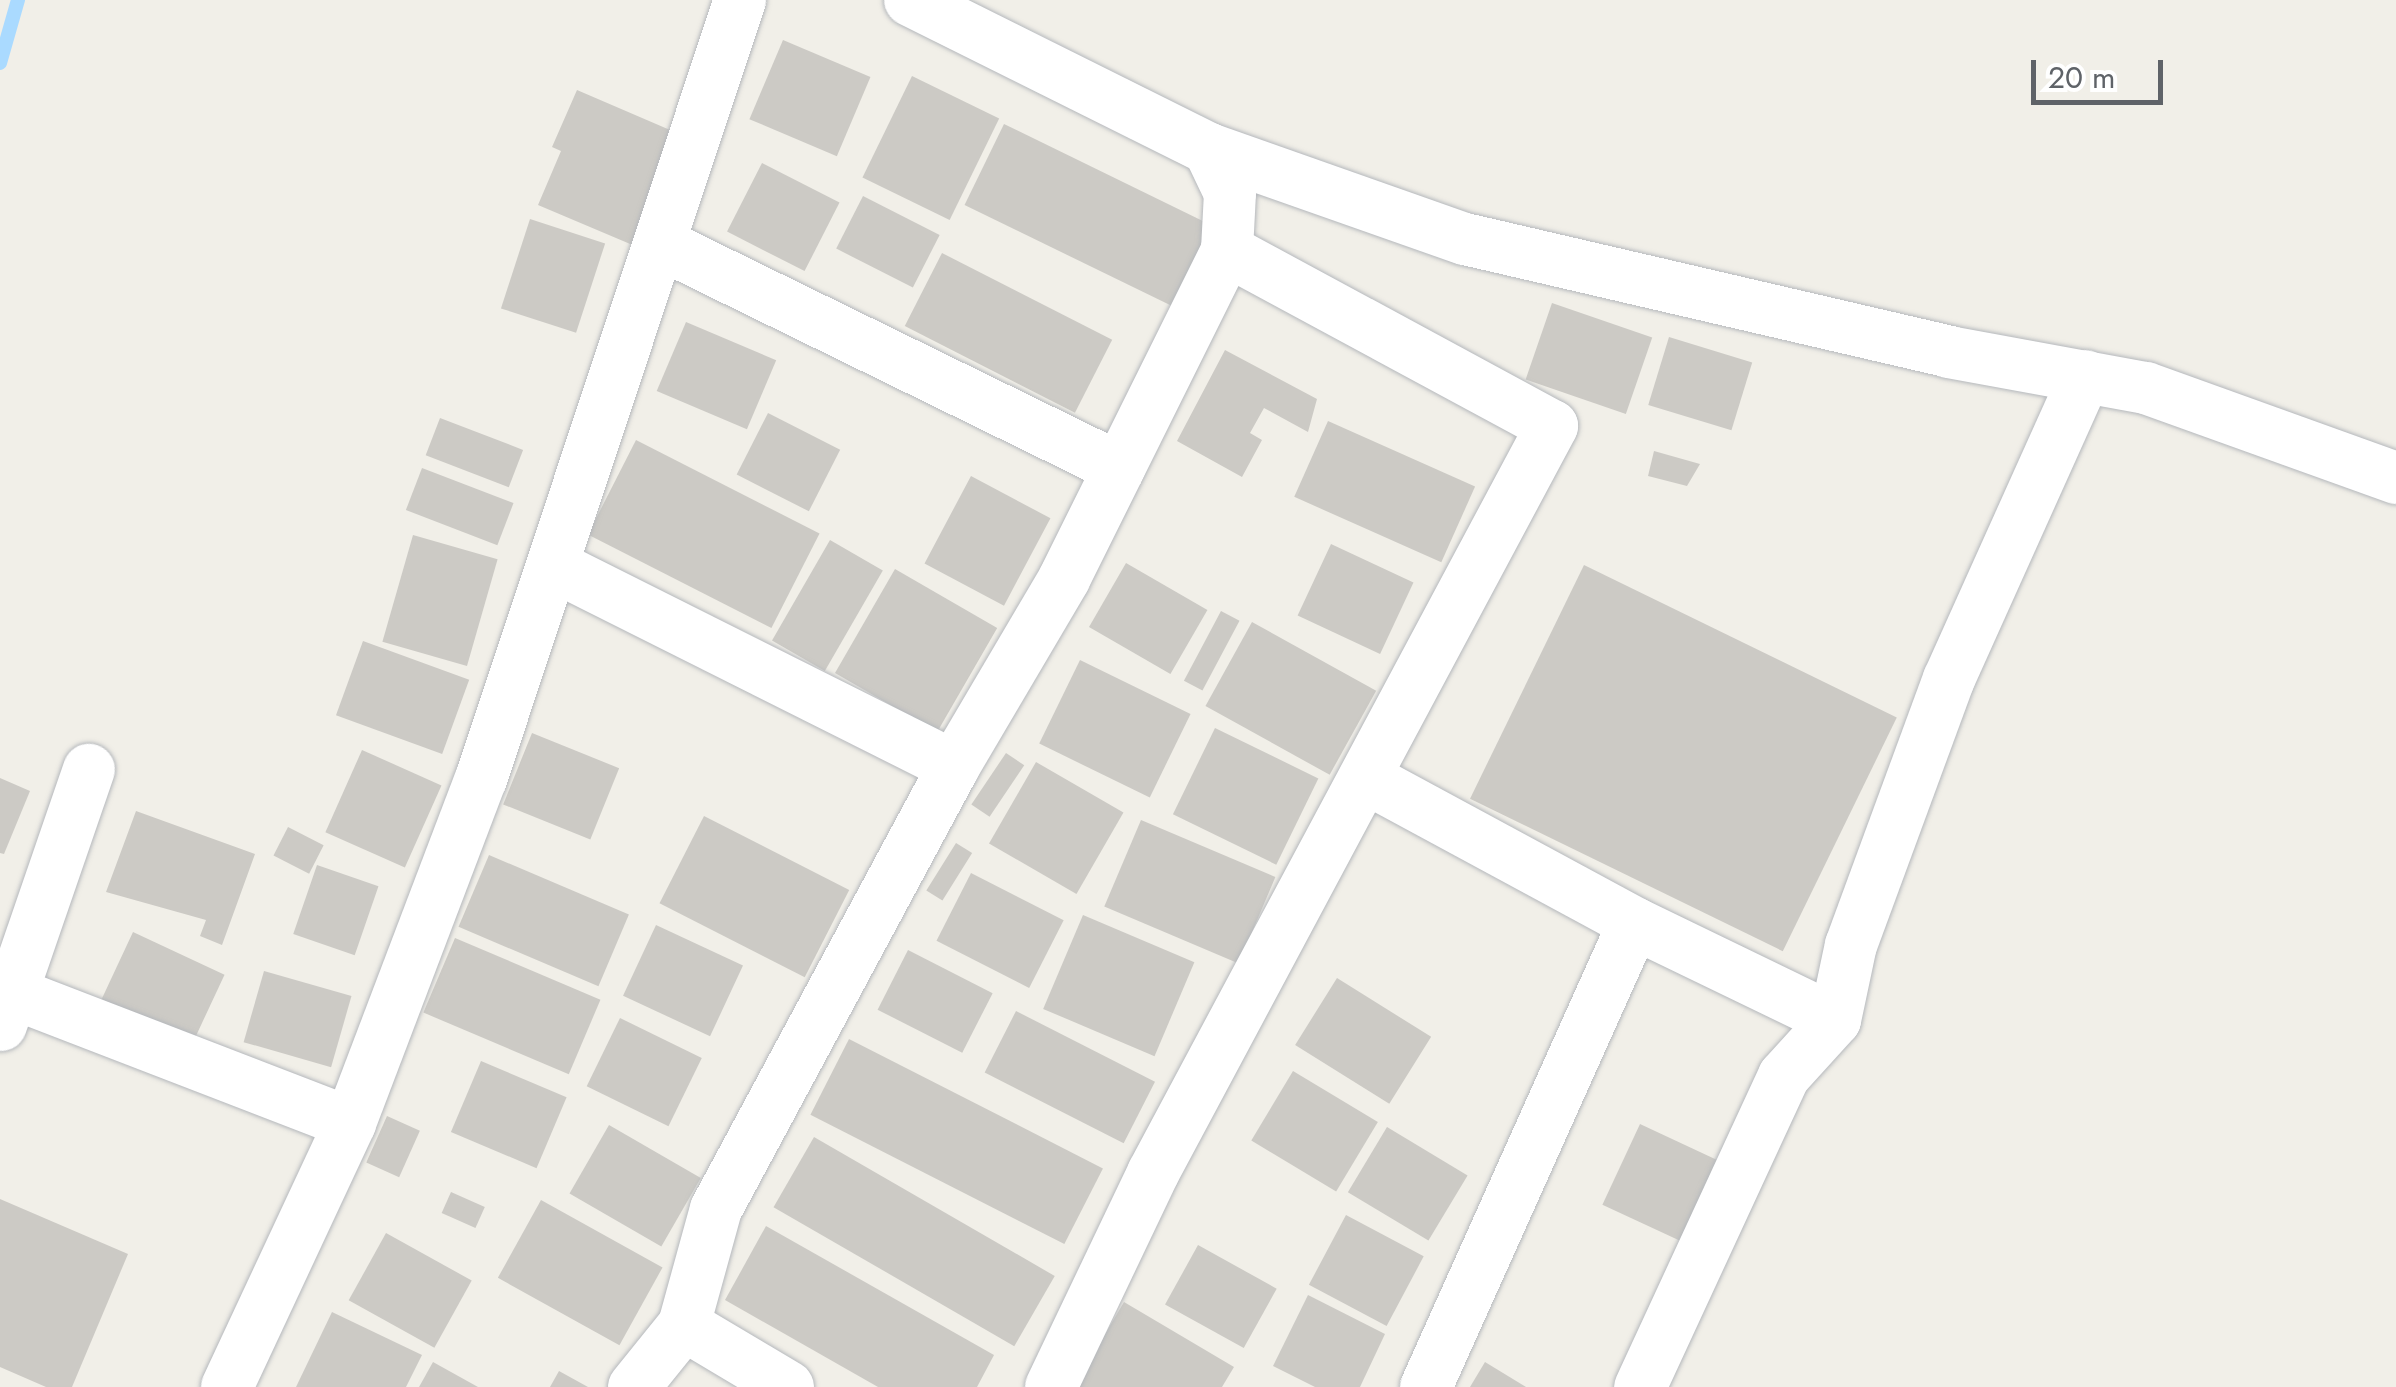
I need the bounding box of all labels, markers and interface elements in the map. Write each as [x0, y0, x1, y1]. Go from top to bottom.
scale bar [2036, 40, 2168, 102]
text: 20 m [2048, 56, 2115, 99]

